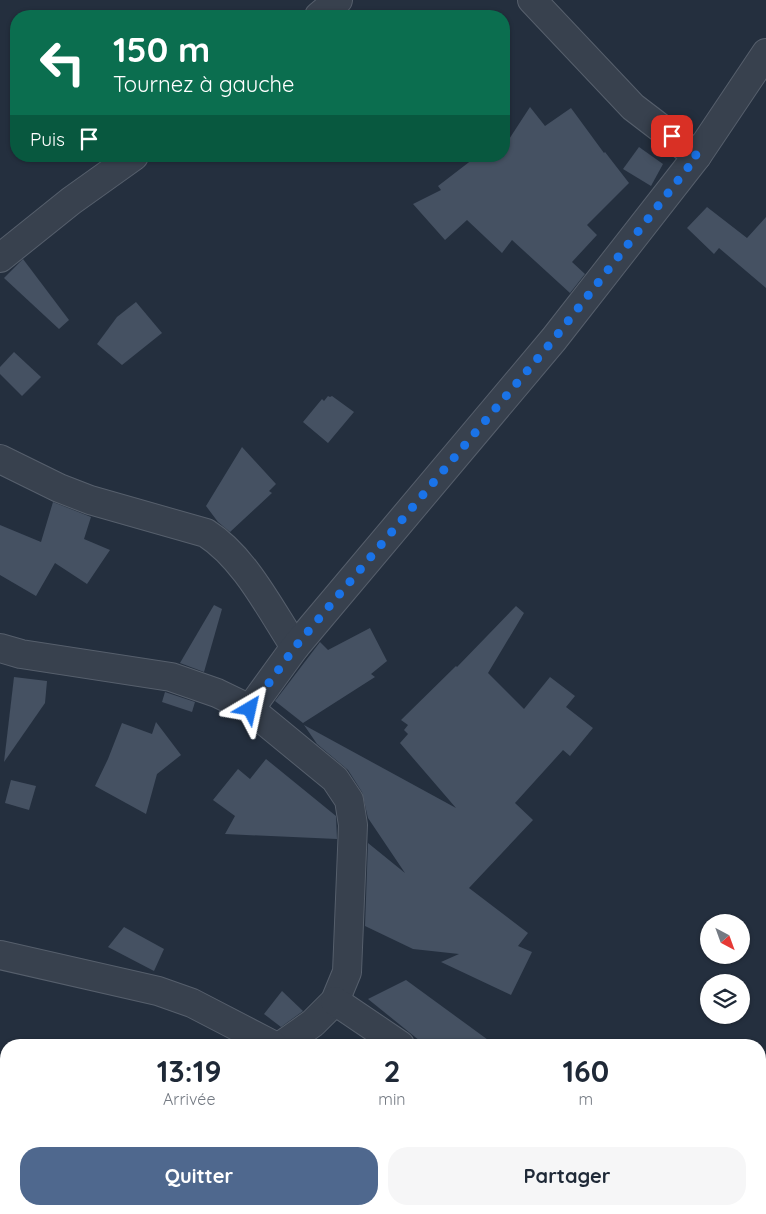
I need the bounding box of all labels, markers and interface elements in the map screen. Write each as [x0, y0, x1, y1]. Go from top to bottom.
text: 150 m [113, 27, 210, 71]
icon: left [30, 30, 95, 95]
text: Tournez à gauche [113, 70, 295, 98]
pin [651, 115, 693, 157]
icon: arrive [658, 122, 686, 150]
icon: arrive [75, 125, 103, 153]
text: Puis [30, 127, 65, 151]
position arrow [223, 682, 275, 734]
north arrow [700, 914, 750, 964]
map controls [700, 914, 750, 1024]
button: layers [700, 974, 750, 1024]
text: 13:19 [157, 1052, 222, 1090]
text: 2 [383, 1052, 401, 1090]
text: 160 [562, 1052, 609, 1090]
text: Arrivée [163, 1089, 215, 1109]
text: min [378, 1089, 406, 1109]
text: m [578, 1089, 593, 1109]
button: Quitter [20, 1147, 378, 1205]
button: Partager [388, 1147, 746, 1205]

